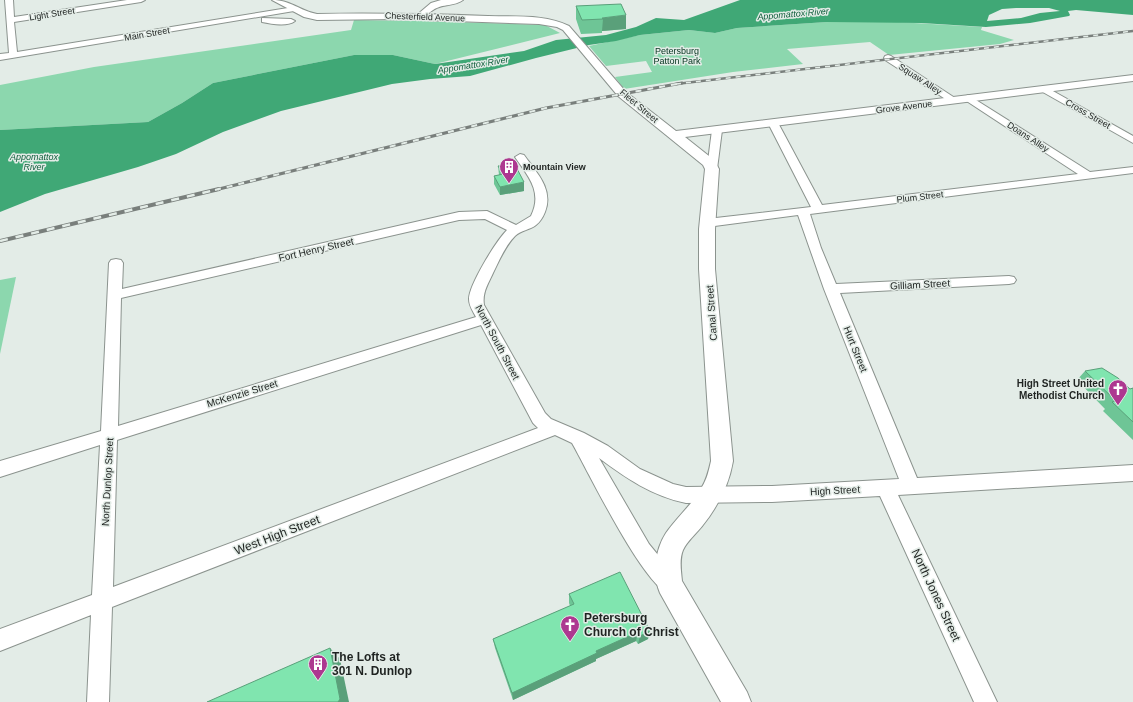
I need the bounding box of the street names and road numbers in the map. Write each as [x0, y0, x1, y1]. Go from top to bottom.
street label: Light Street [28, 5, 76, 23]
street label: Chesterfield Avenue [385, 11, 465, 23]
street label: Main Street [123, 25, 171, 43]
street label: Squaw Alley [897, 61, 944, 97]
street label: Fleet Street [618, 87, 660, 125]
street label: Cross Street [1064, 97, 1113, 131]
street label: Grove Avenue [875, 99, 933, 115]
street label: Doans Alley [1005, 120, 1051, 154]
street label: Plum Street [896, 189, 944, 205]
street label: Fort Henry Street [278, 235, 355, 263]
street label: Gilliam Street [890, 277, 951, 292]
street label: Canal Street [704, 285, 719, 341]
street label: North South Street [473, 303, 522, 382]
street label: Hurt Street [841, 325, 870, 374]
street label: McKenzie Street [205, 377, 279, 409]
street label: North Dunlop Street [100, 437, 115, 526]
street label: High Street [810, 484, 861, 497]
street label: West High Street [232, 512, 322, 558]
street label: North Jones Street [909, 547, 964, 644]

